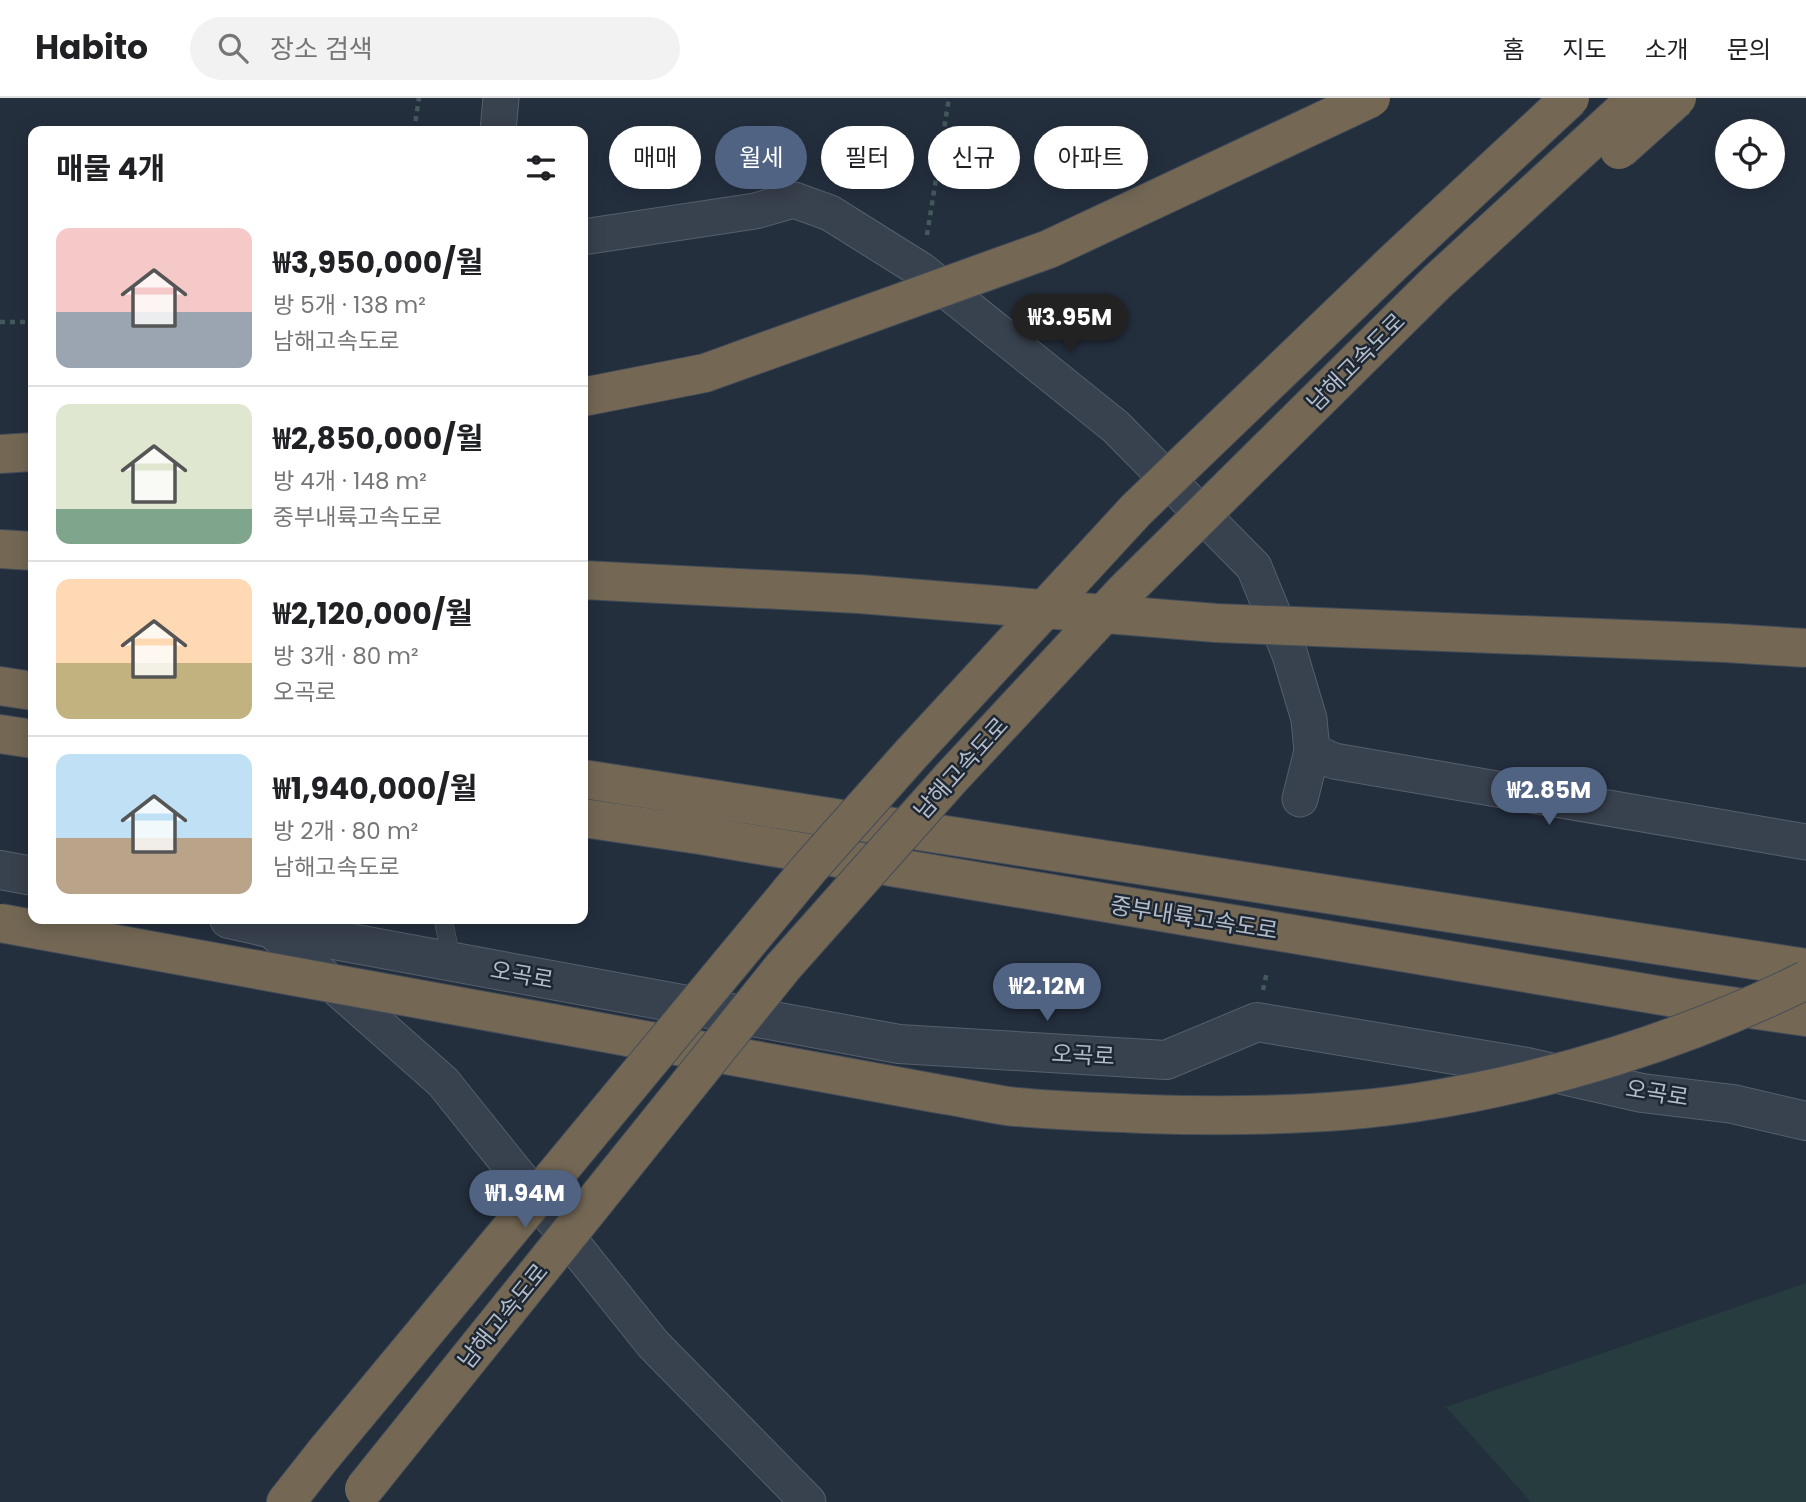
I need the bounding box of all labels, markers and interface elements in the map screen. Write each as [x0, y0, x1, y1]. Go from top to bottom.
search box [190, 17, 680, 80]
text: Habito [35, 24, 148, 71]
icon: search [214, 29, 252, 67]
text: 장소 검색 [270, 31, 373, 67]
text: 홈 [1502, 33, 1524, 66]
text: 지도 [1562, 33, 1607, 66]
text: 소개 [1645, 33, 1689, 66]
text: 문의 [1727, 33, 1771, 66]
map controls [1715, 119, 1785, 189]
button: locate [1715, 119, 1785, 189]
chip: 매매 [609, 126, 701, 189]
chip: 월세 [715, 126, 807, 189]
chip: 필터 [821, 126, 914, 189]
chip: 신규 [928, 126, 1020, 189]
chip: 아파트 [1034, 126, 1148, 189]
text: 매물 4개 [56, 147, 165, 190]
icon: filters [522, 149, 560, 187]
text: ₩3,950,000/월 [273, 241, 483, 284]
icon: home [112, 256, 196, 340]
text: 방 5개 · 138 m² [273, 289, 426, 321]
pin: ₩3.95M [1013, 294, 1127, 354]
text: ₩3.95M [1028, 301, 1112, 333]
street label: 남해고속도로 [1300, 306, 1412, 418]
text: 남해고속도로 [273, 325, 400, 357]
text: ₩2,850,000/월 [273, 417, 483, 460]
icon: home [112, 432, 196, 516]
text: 방 4개 · 148 m² [273, 465, 427, 497]
text: 중부내륙고속도로 [273, 501, 442, 533]
text: ₩2,120,000/월 [273, 592, 473, 635]
icon: home [112, 607, 196, 691]
text: 방 3개 · 80 m² [273, 640, 419, 672]
text: 오곡로 [273, 676, 336, 708]
street label: 남해고속도로 [907, 710, 1015, 826]
text: ₩1,940,000/월 [273, 767, 477, 810]
pin: ₩2.85M [1492, 768, 1606, 827]
text: ₩2.85M [1507, 774, 1591, 806]
icon: home [112, 782, 196, 866]
text: 방 2개 · 80 m² [273, 815, 418, 847]
text: 남해고속도로 [273, 851, 400, 883]
street label: 중부내륙고속도로 [1108, 889, 1280, 947]
street label: 오곡로 [488, 954, 556, 996]
pin: ₩2.12M [990, 964, 1104, 1023]
text: ₩2.12M [1009, 970, 1085, 1002]
street label: 오곡로 [1050, 1037, 1116, 1073]
street label: 오곡로 [1623, 1072, 1691, 1114]
pin: ₩1.94M [468, 1170, 582, 1230]
text: ₩1.94M [485, 1177, 565, 1209]
street label: 남해고속도로 [451, 1257, 555, 1375]

